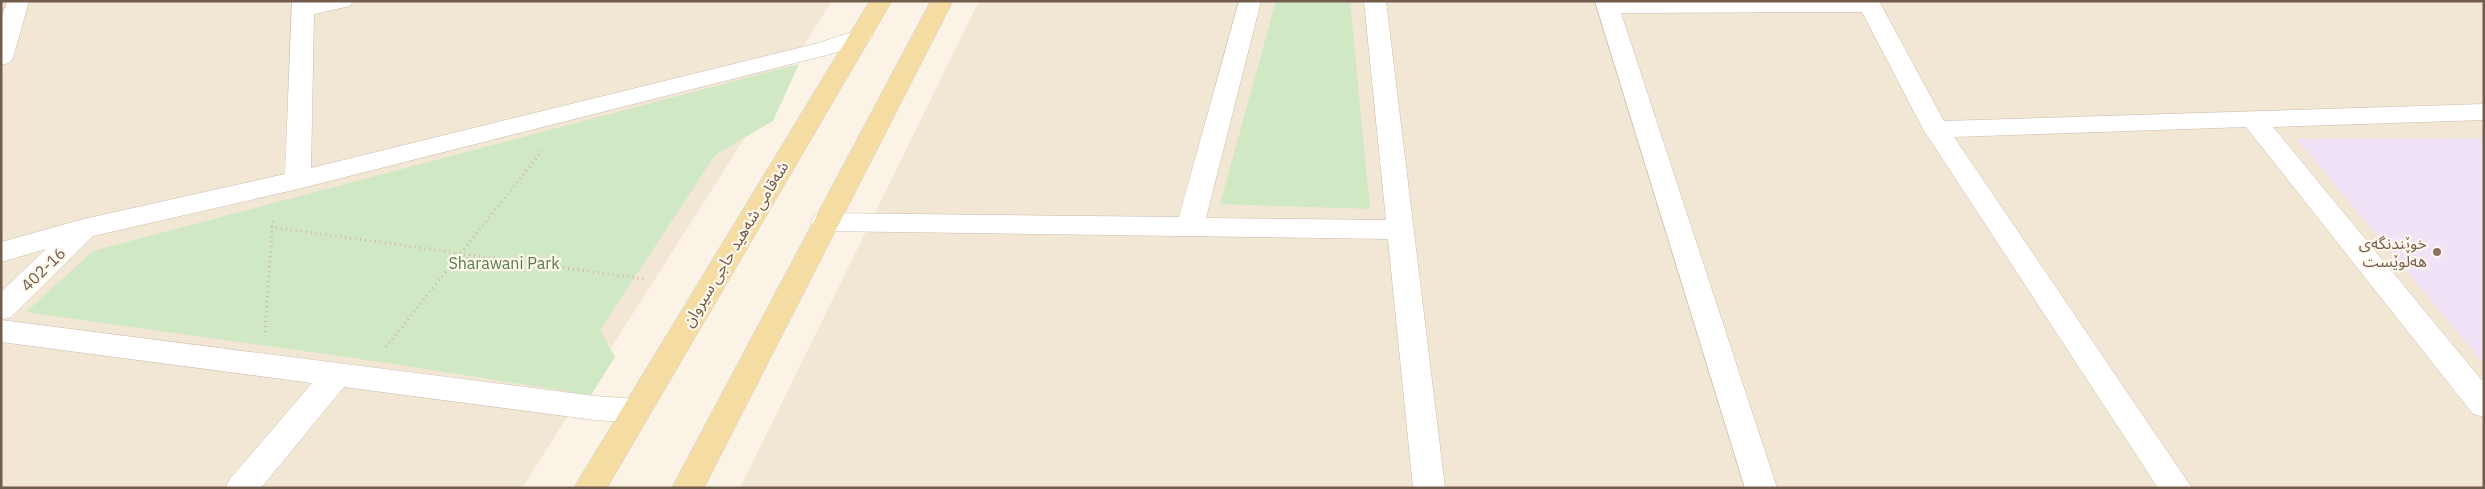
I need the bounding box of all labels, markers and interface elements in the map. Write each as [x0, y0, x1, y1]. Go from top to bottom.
street label: شەقامی شەهید حاجی سیروان [678, 158, 792, 330]
place label: خوێندنگەی هەڵوێست [2359, 233, 2427, 271]
street label: 402-16 [16, 243, 70, 295]
marker: خوێندنگەی هەڵوێست [2431, 246, 2443, 258]
park label: Sharawani Park [448, 253, 560, 273]

